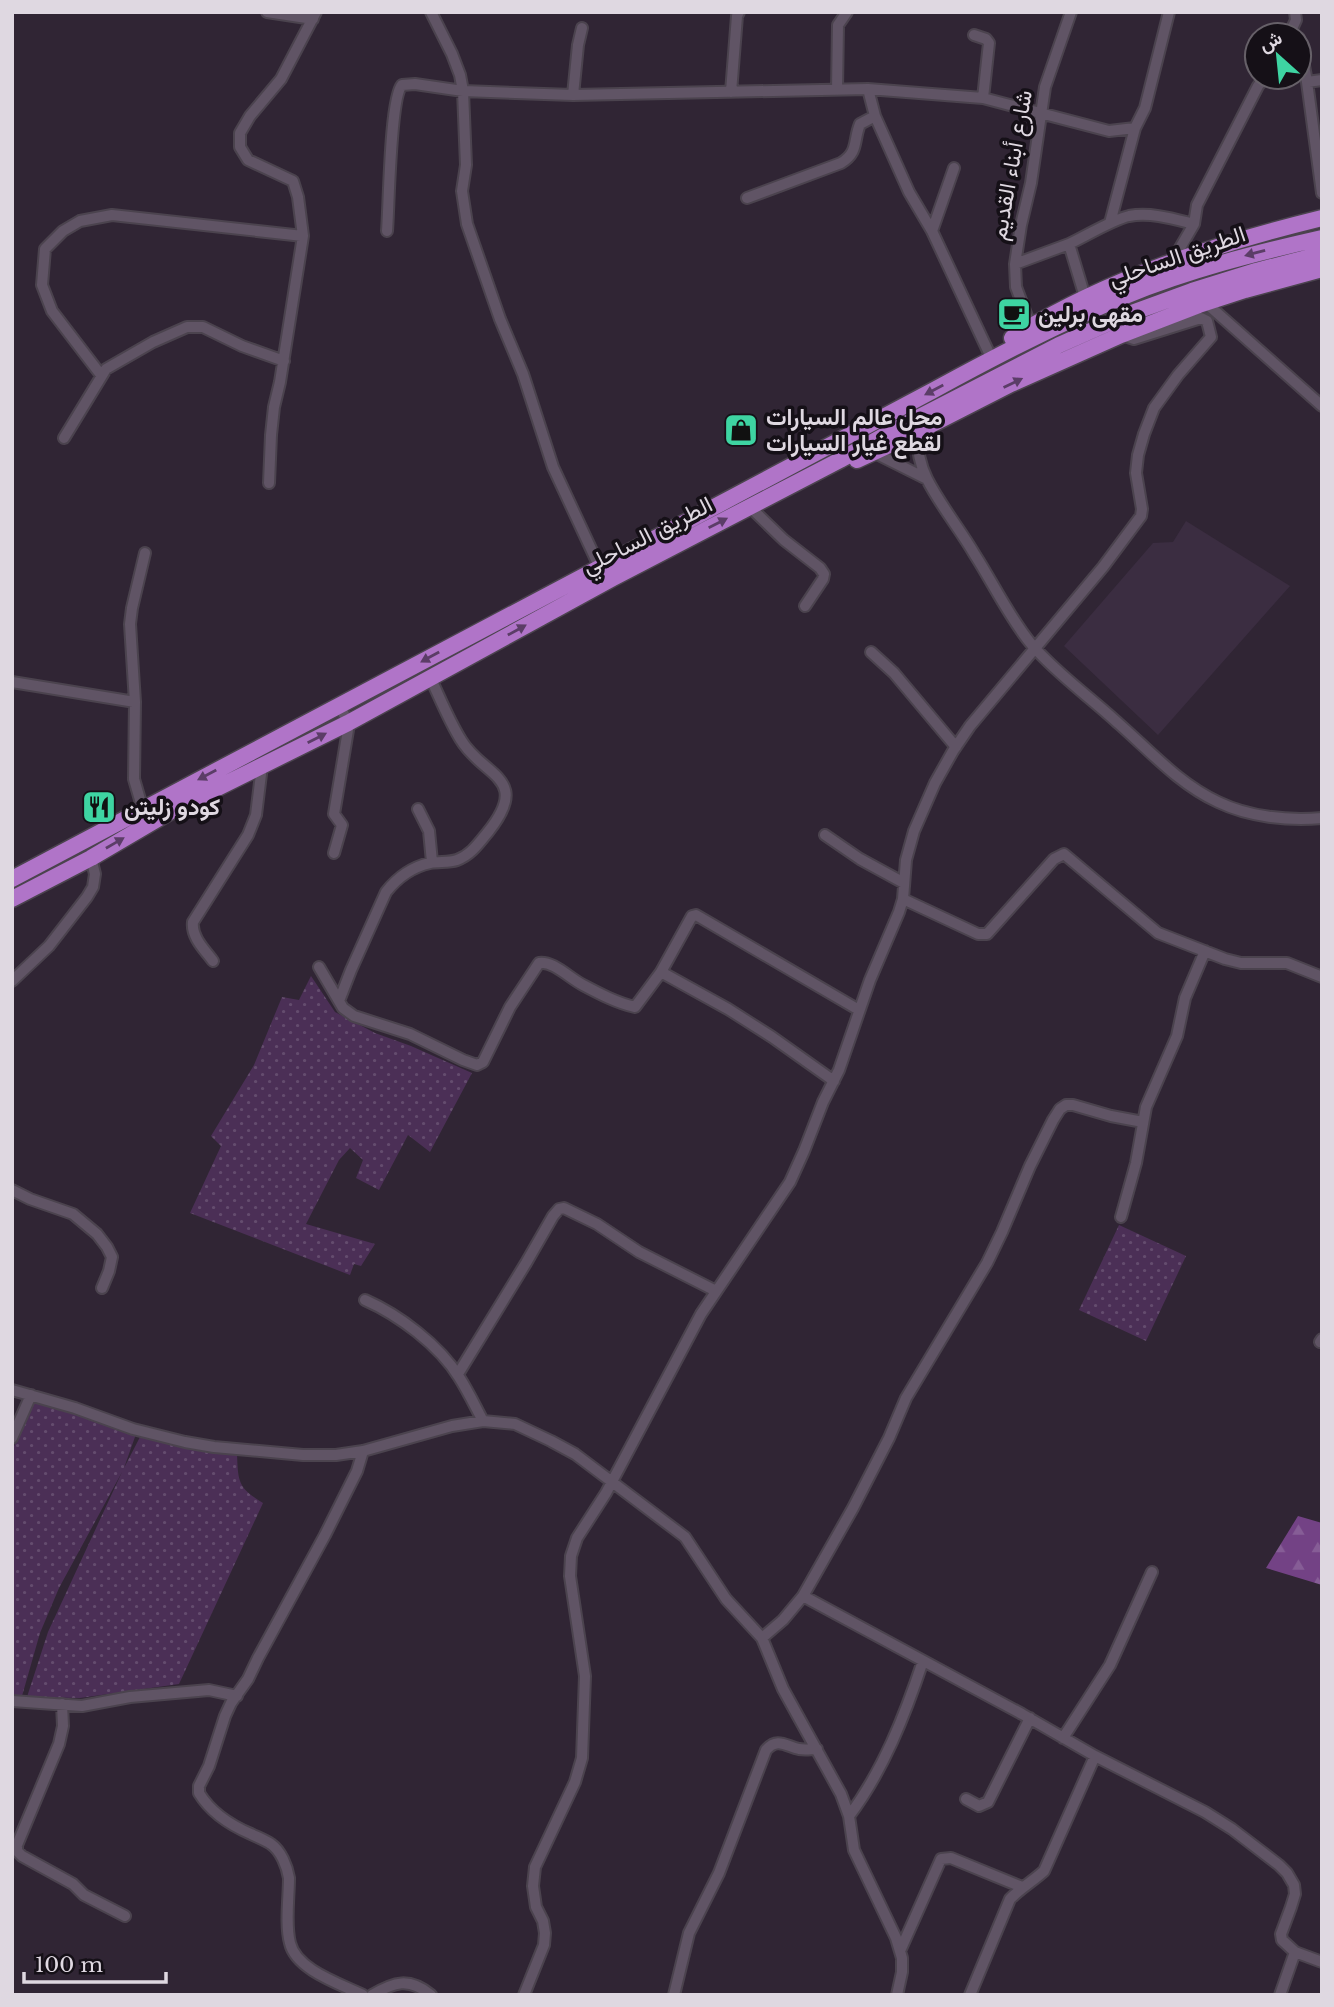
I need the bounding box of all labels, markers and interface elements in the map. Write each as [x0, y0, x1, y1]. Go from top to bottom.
north arrow [1243, 21, 1313, 91]
text: ش [1255, 26, 1286, 57]
street label: شارع أبناء القديم [984, 88, 1040, 243]
street label: الطريق الساحلي [1105, 219, 1251, 297]
one-way arrow [1244, 248, 1266, 259]
cafe icon: مقهى برلين [995, 295, 1033, 333]
place label: مقهى برلين [1038, 300, 1143, 329]
one-way arrow [1003, 377, 1023, 389]
one-way arrow [924, 384, 944, 395]
place label: محل عالم السيارات لقطع غيار السيارات [766, 403, 943, 459]
shop icon: محل عالم السيارات لقطع غيار السيارات [722, 411, 760, 449]
street label: الطريق الساحلي [577, 490, 719, 584]
one-way arrow [708, 518, 728, 529]
one-way arrow [507, 624, 527, 636]
one-way arrow [420, 651, 440, 663]
one-way arrow [307, 733, 327, 744]
one-way arrow [197, 769, 217, 780]
restaurant icon: كودو زليتن [80, 788, 118, 826]
place label: كودو زليتن [124, 793, 220, 822]
one-way arrow [106, 837, 125, 849]
scale bar [24, 1940, 166, 1984]
text: 100 m [35, 1952, 103, 1978]

